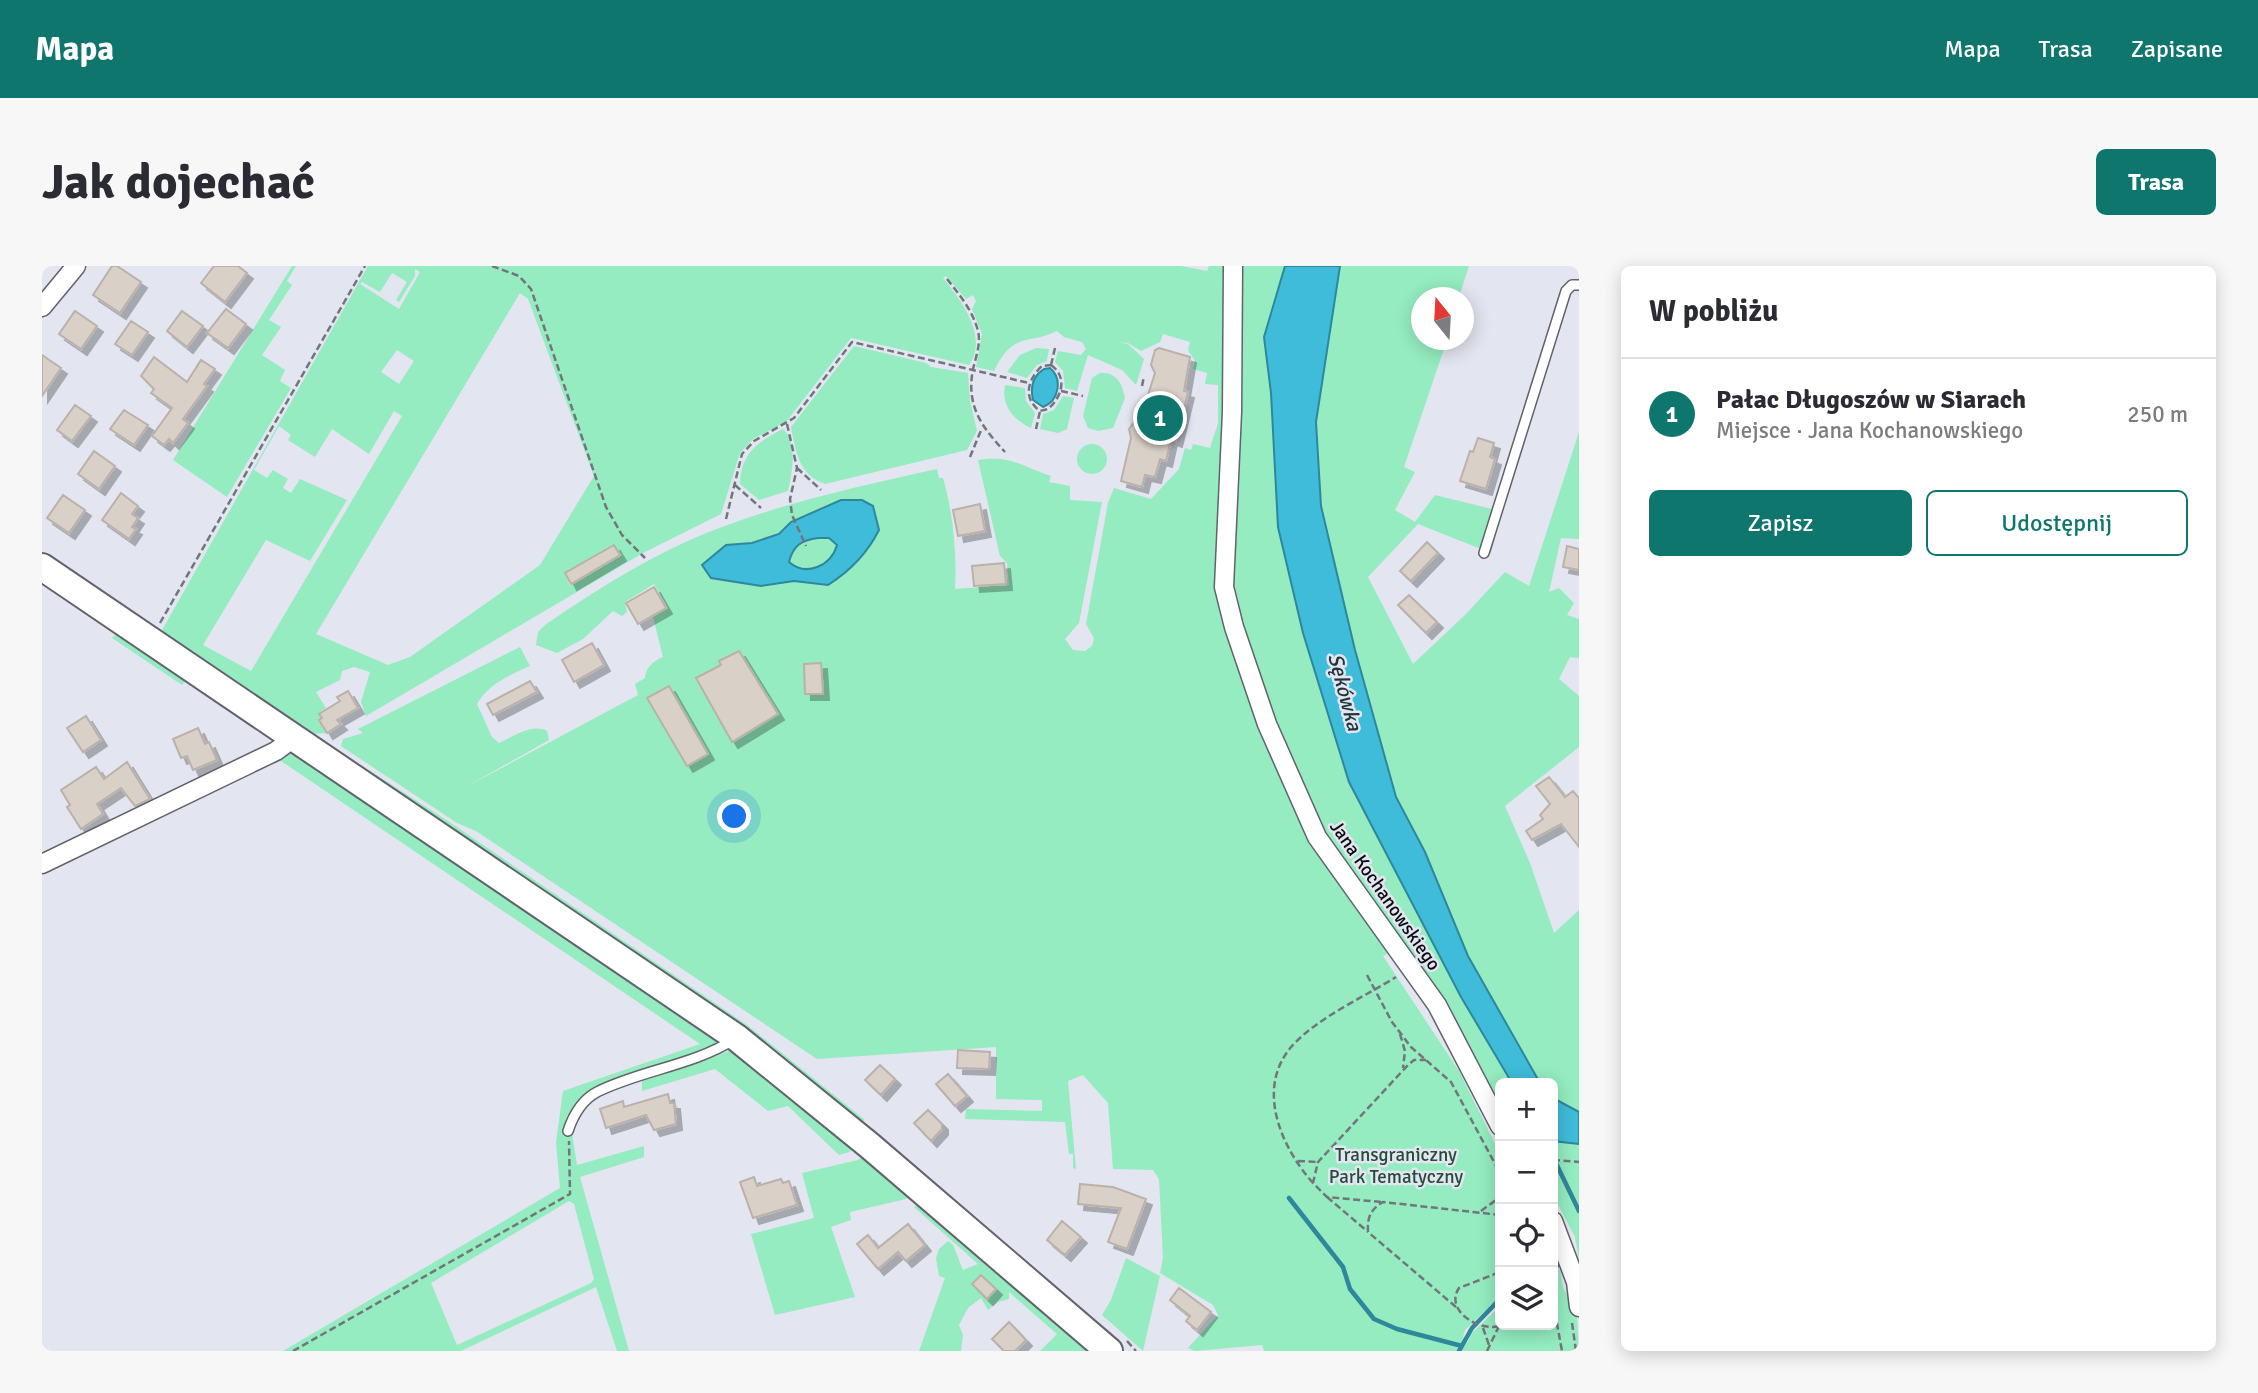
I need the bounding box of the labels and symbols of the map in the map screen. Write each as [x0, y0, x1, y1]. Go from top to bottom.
north arrow [1411, 287, 1474, 350]
pin: 1 [1137, 392, 1183, 444]
water label: Sękówka [1322, 650, 1368, 735]
your location [717, 799, 751, 833]
street label: Jana Kochanowskiego [1324, 816, 1446, 975]
park label: Transgraniczny Park Tematyczny [1329, 1143, 1463, 1189]

